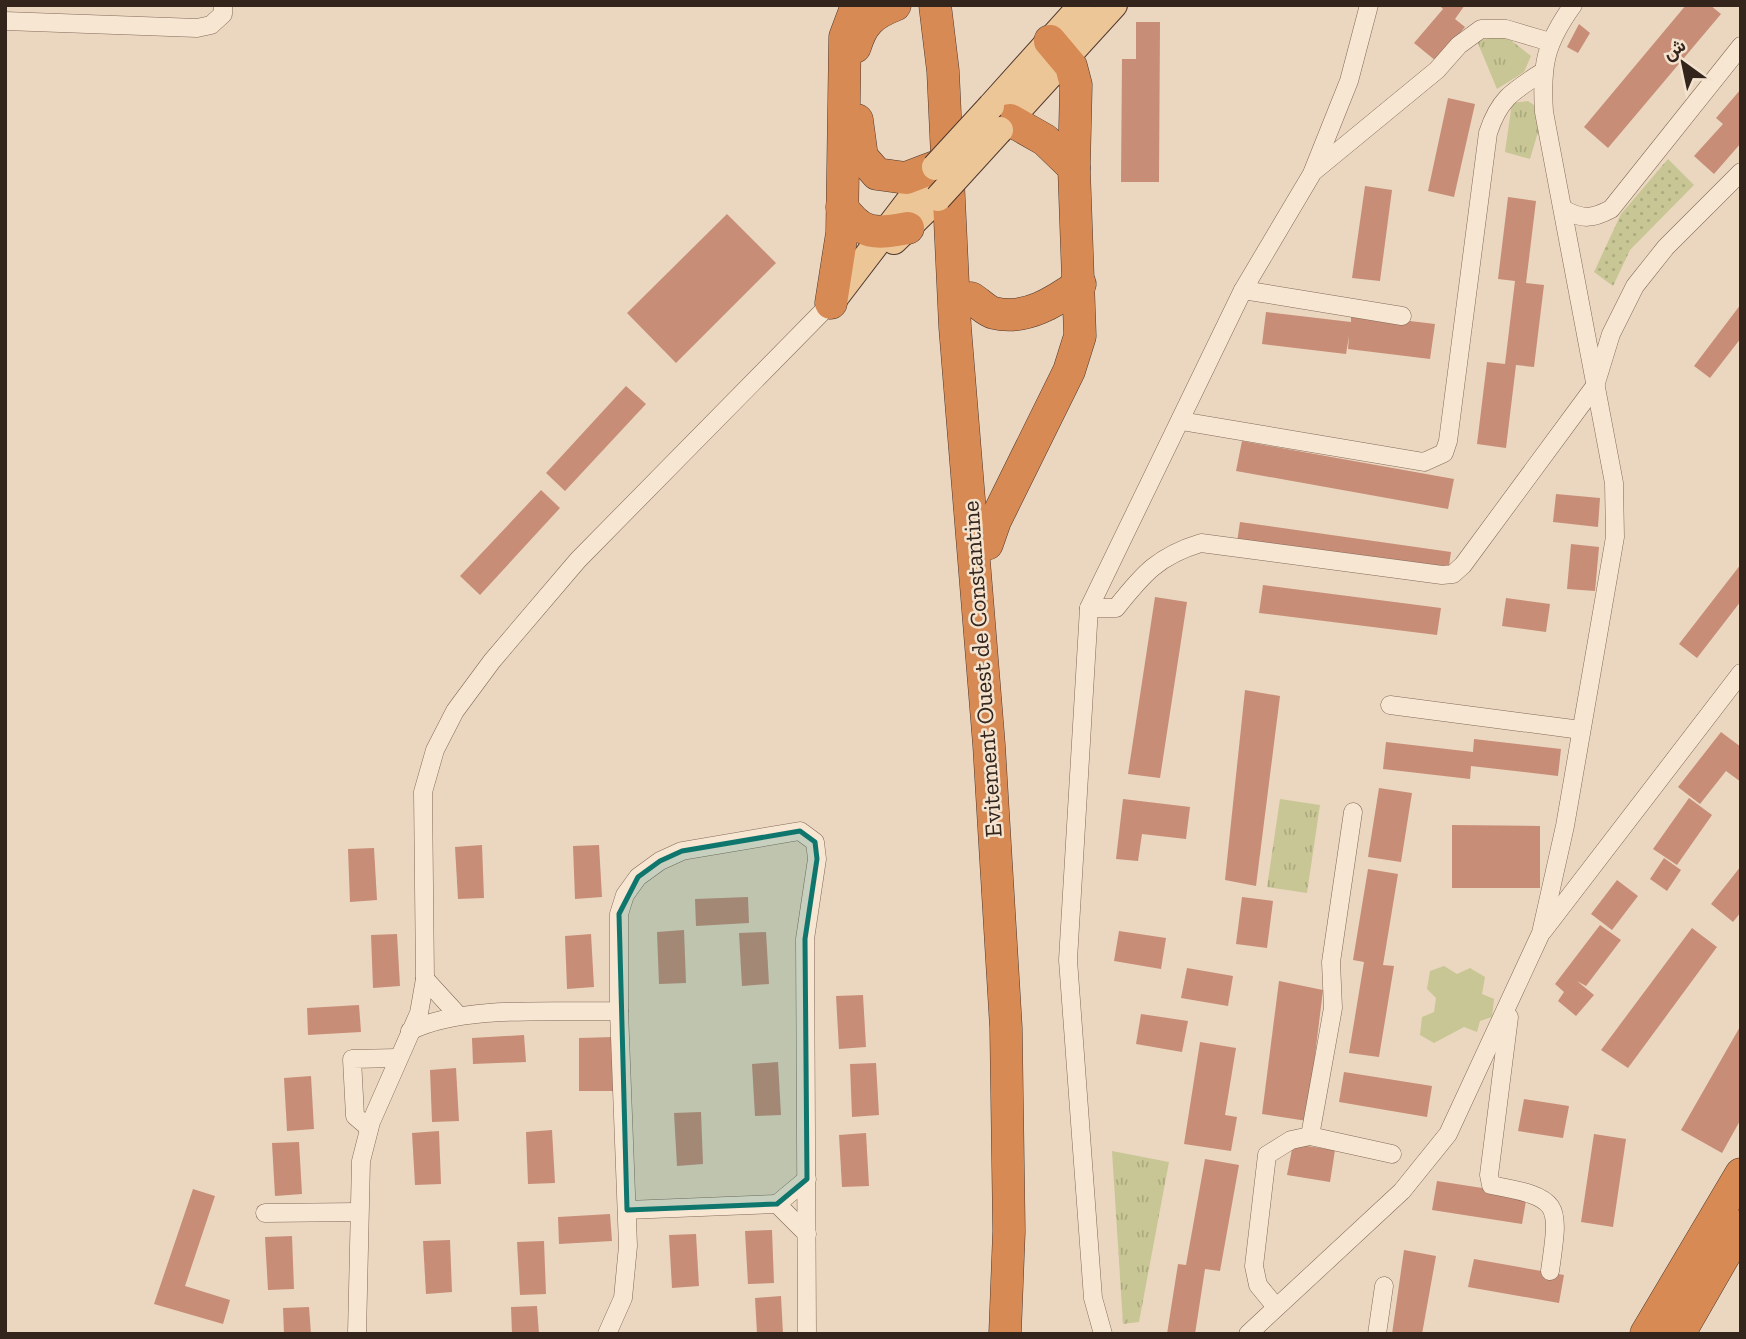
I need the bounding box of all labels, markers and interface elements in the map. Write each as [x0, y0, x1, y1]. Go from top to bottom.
north arrow [1648, 28, 1718, 98]
text: ش [1658, 33, 1690, 65]
street label: Evitement Ouest de Constantine [955, 500, 1008, 838]

